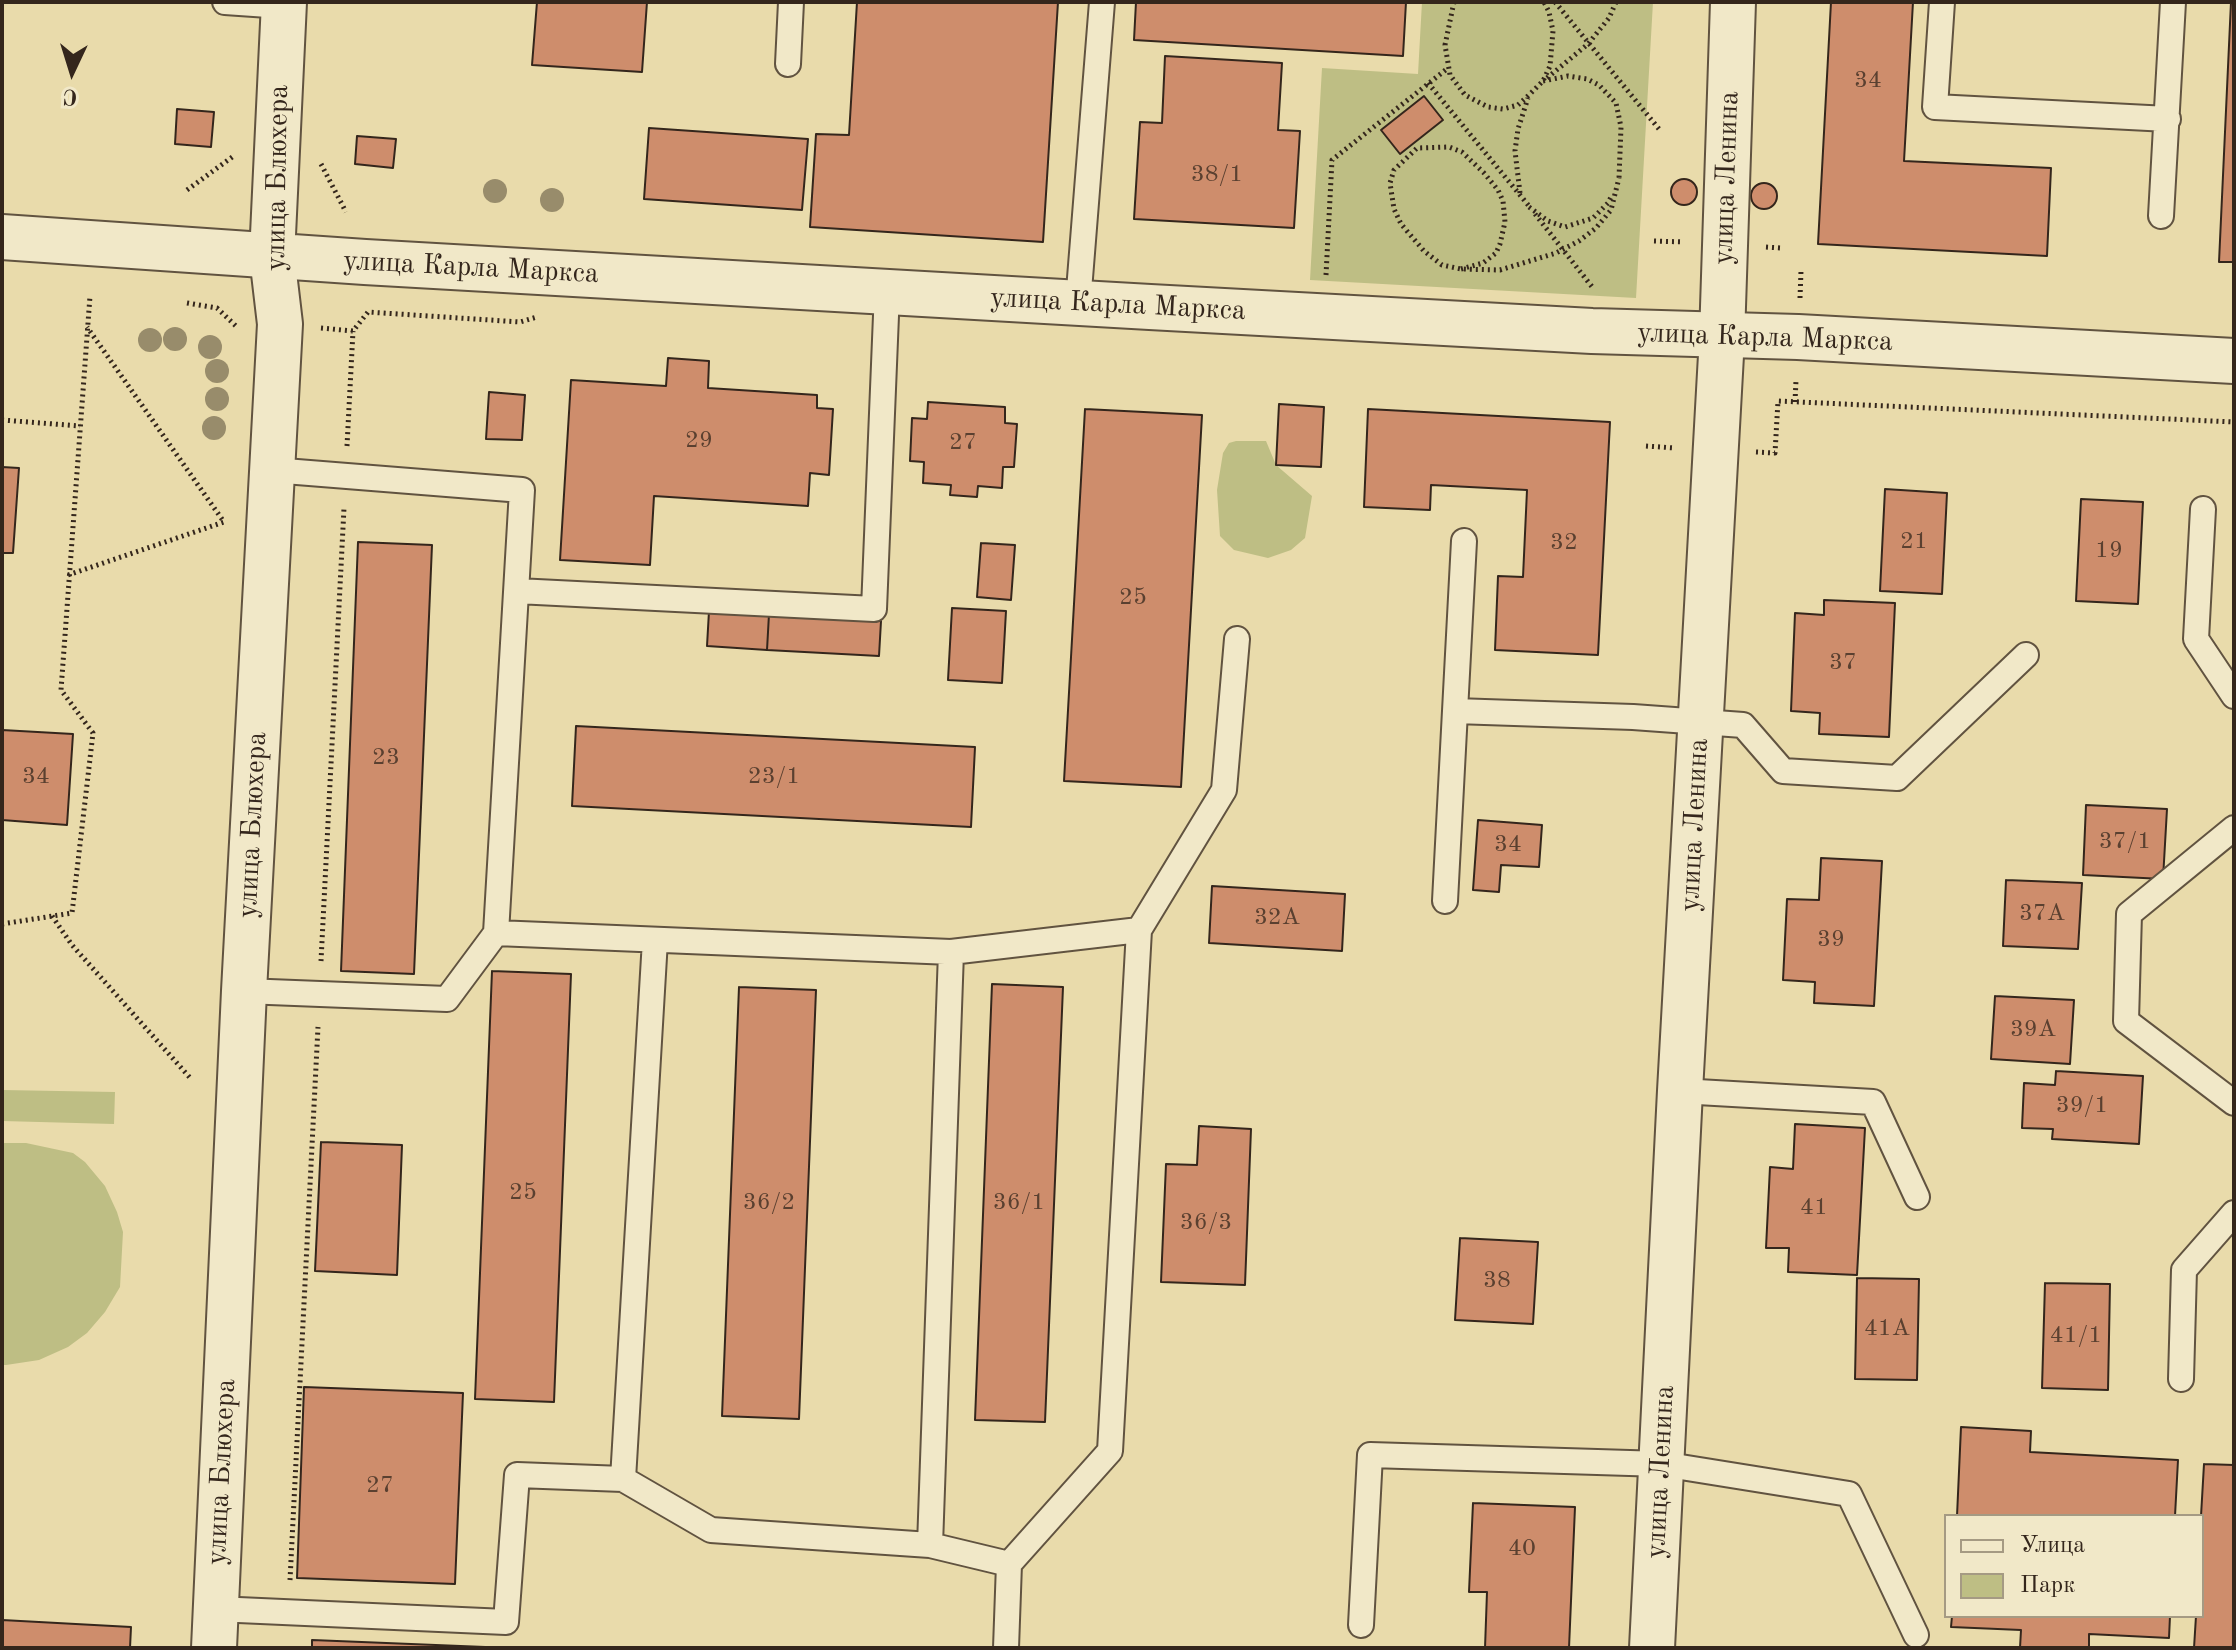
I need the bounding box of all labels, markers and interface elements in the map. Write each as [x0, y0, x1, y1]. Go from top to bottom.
north arrow [32, 32, 112, 112]
house number: 34 [1854, 67, 1882, 95]
text: С [62, 84, 78, 107]
street label: улица Блюхера [260, 85, 296, 271]
street label: улица Ленина [1707, 91, 1747, 265]
house number: 38/1 [1191, 161, 1243, 189]
street label: улица Карла Маркса [342, 245, 600, 291]
street label: улица Карла Маркса [989, 282, 1247, 328]
street label: улица Карла Маркса [1637, 317, 1893, 359]
house number: 29 [685, 427, 713, 455]
house number: 27 [949, 429, 977, 457]
house number: 21 [1900, 528, 1928, 556]
house number: 32 [1550, 529, 1578, 557]
house number: 19 [2095, 537, 2123, 565]
house number: 25 [1119, 584, 1147, 612]
house number: 37 [1829, 649, 1857, 677]
street label: улица Блюхера [231, 731, 275, 919]
street label: улица Ленина [1674, 737, 1716, 913]
house number: 23 [372, 744, 400, 772]
house number: 34 [22, 763, 50, 791]
house number: 23/1 [748, 763, 800, 791]
house number: 37/1 [2099, 828, 2151, 856]
house number: 34 [1494, 831, 1522, 859]
house number: 37А [2019, 900, 2065, 928]
house number: 32А [1254, 904, 1300, 932]
house number: 39 [1817, 926, 1845, 954]
house number: 39А [2010, 1016, 2056, 1044]
house number: 39/1 [2056, 1092, 2108, 1120]
house number: 25 [509, 1179, 537, 1207]
house number: 36/2 [743, 1189, 795, 1217]
house number: 36/1 [993, 1189, 1045, 1217]
house number: 41 [1800, 1194, 1828, 1222]
house number: 36/3 [1180, 1209, 1232, 1237]
house number: 38 [1483, 1267, 1511, 1295]
house number: 41А [1864, 1315, 1910, 1343]
house number: 41/1 [2050, 1322, 2102, 1350]
street label: улица Блюхера [200, 1378, 244, 1566]
street label: улица Ленина [1640, 1384, 1682, 1560]
house number: 27 [366, 1472, 394, 1500]
legend [1944, 1514, 2204, 1618]
text: Улица [2020, 1534, 2085, 1558]
house number: 40 [1508, 1535, 1536, 1563]
text: Парк [2020, 1574, 2075, 1598]

